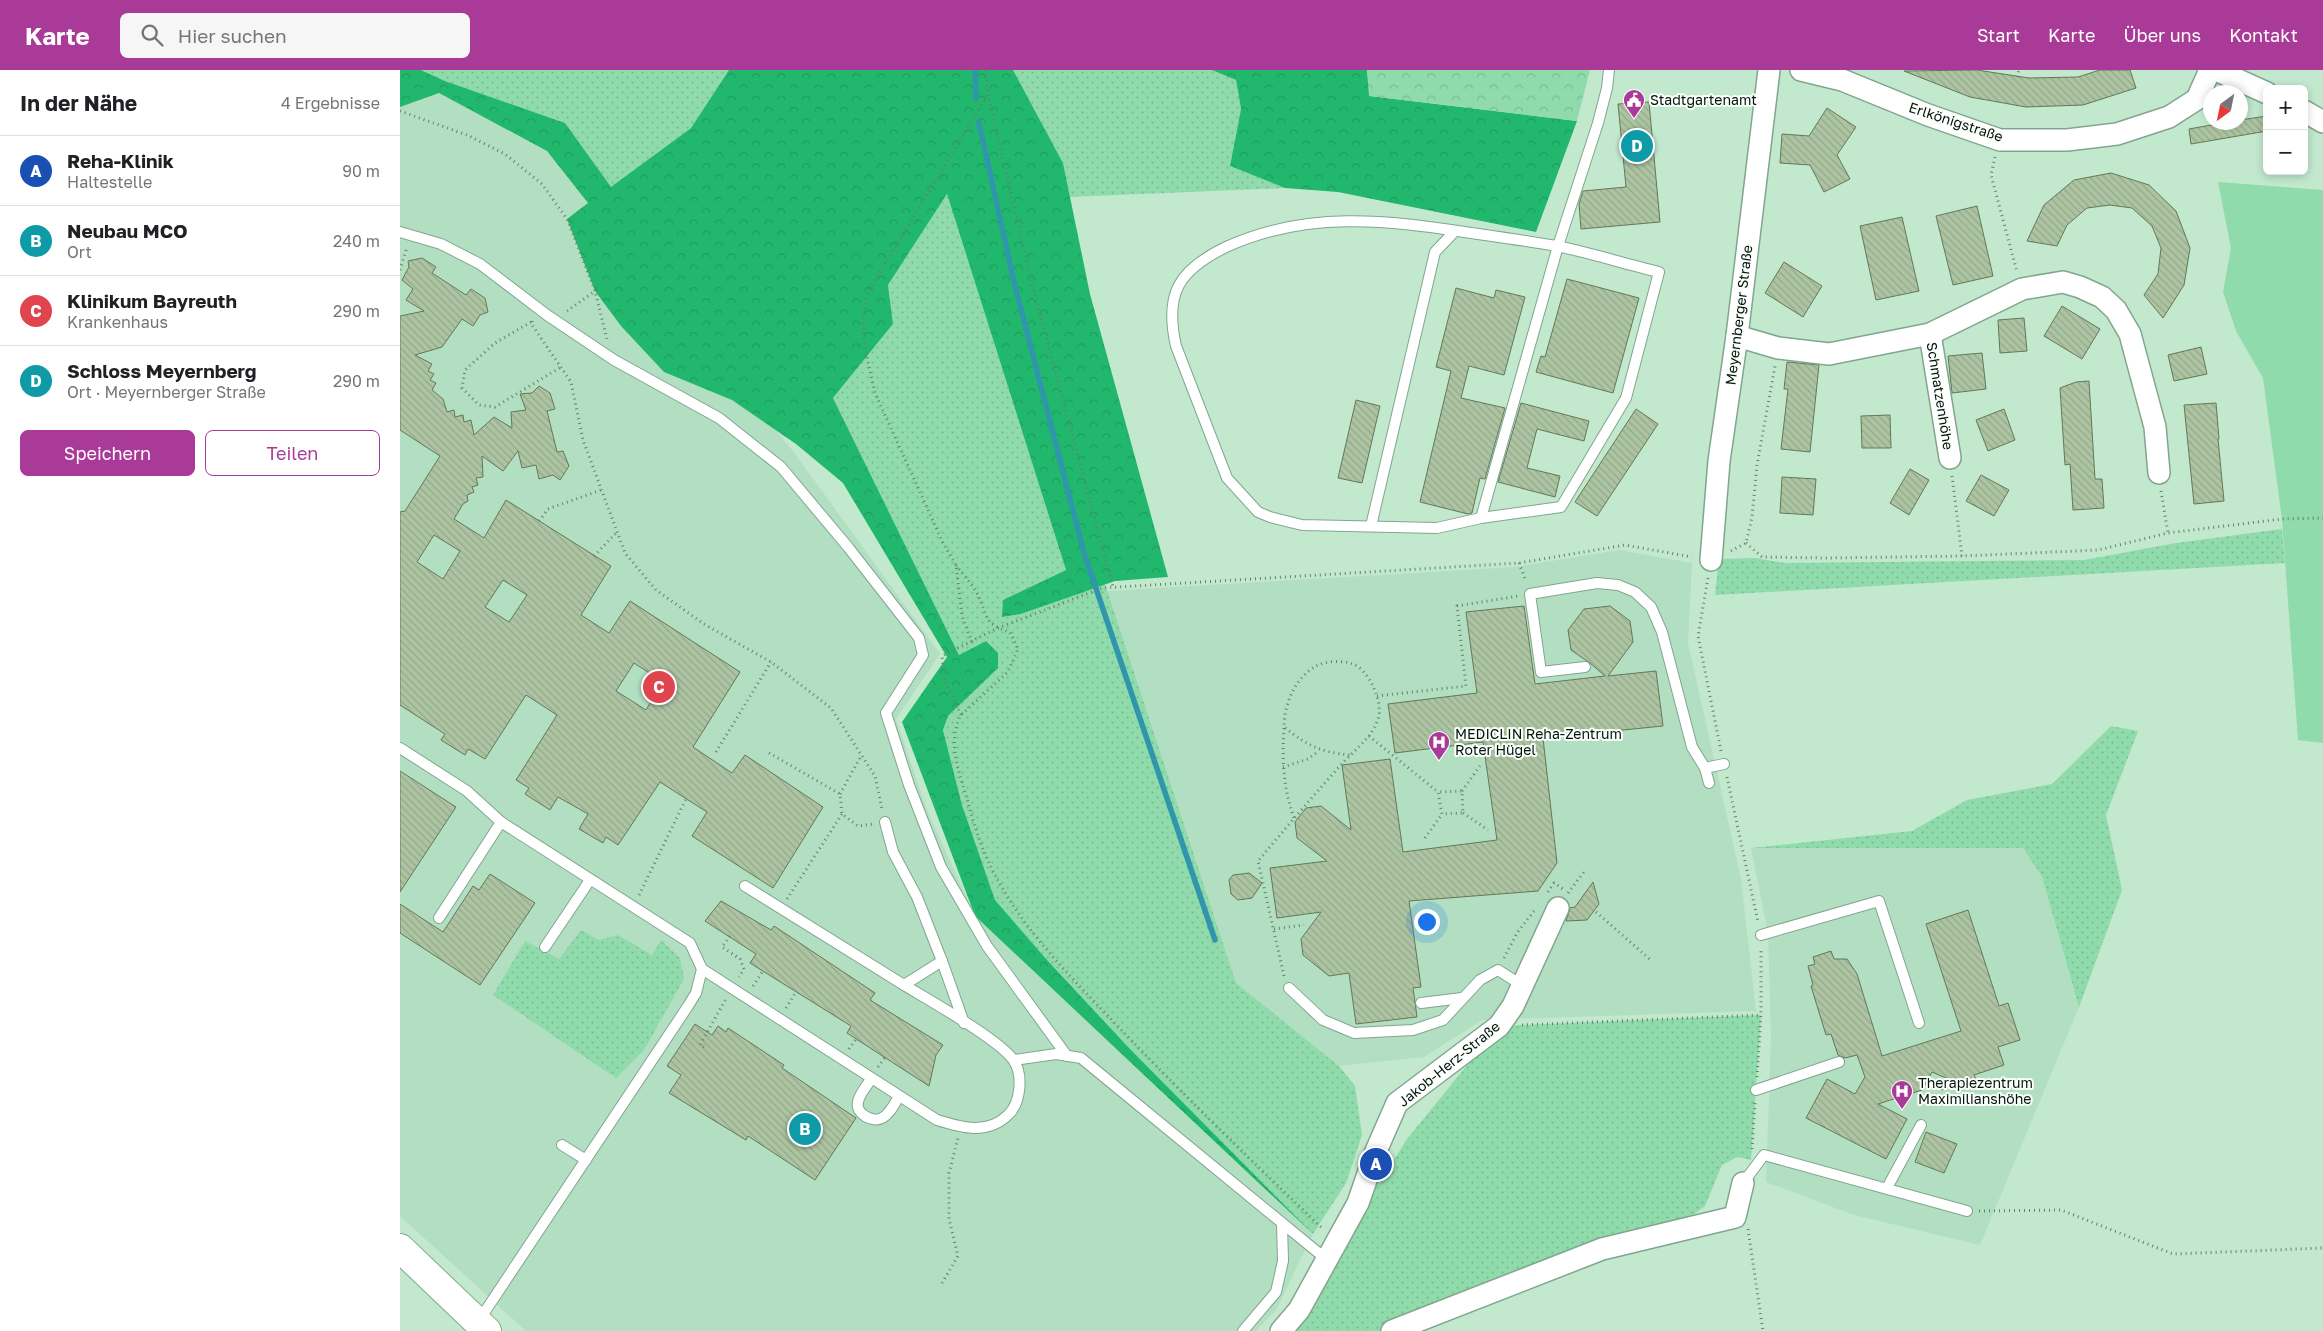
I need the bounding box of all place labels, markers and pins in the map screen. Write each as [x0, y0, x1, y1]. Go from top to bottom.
public building icon: Stadtgartenamt [1622, 88, 1646, 119]
place label: Stadtgartenamt [1650, 91, 1757, 108]
pin: D [1621, 127, 1653, 165]
pin: C [643, 668, 675, 706]
place label: MEDICLIN Reha-Zentrum Roter Hügel [1455, 725, 1622, 758]
hospital icon: MEDICLIN Reha-Zentrum Roter Hügel [1427, 730, 1451, 761]
place label: Therapiezentrum Maximilianshöhe [1918, 1074, 2033, 1107]
hospital icon: Therapiezentrum Maximilianshöhe [1890, 1079, 1914, 1110]
pin: B [789, 1110, 821, 1148]
pin: A [1360, 1145, 1392, 1183]

